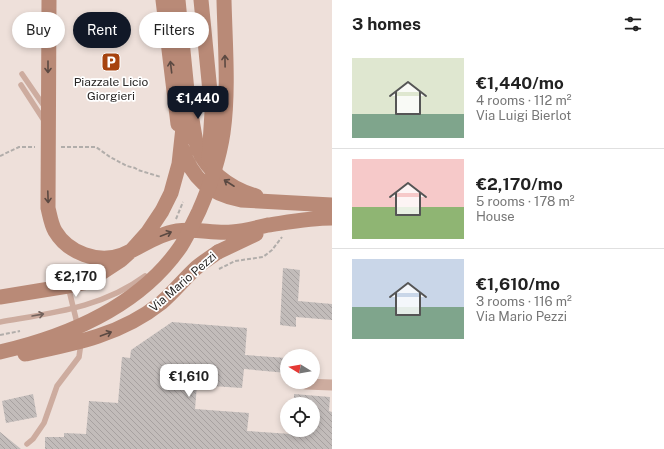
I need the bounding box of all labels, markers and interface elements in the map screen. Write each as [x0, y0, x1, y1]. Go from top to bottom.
chip: Buy [12, 12, 65, 48]
chip: Rent [73, 12, 131, 48]
chip: Filters [139, 12, 209, 48]
icon: filters [622, 13, 644, 35]
text: 3 homes [352, 14, 421, 34]
parking icon: Piazzale Licio Giorgieri [100, 51, 122, 73]
one-way arrow [221, 55, 229, 68]
one-way arrow [44, 60, 52, 73]
one-way arrow [167, 61, 175, 74]
text: €1,440/mo [476, 73, 564, 93]
icon: home [384, 74, 432, 122]
place label: Piazzale Licio Giorgieri [74, 75, 149, 103]
pin: €1,440 [165, 86, 231, 120]
text: €1,440 [176, 91, 220, 106]
text: 4 rooms · 112 m² [476, 93, 571, 108]
text: Via Luigi Bierlot [476, 108, 571, 123]
text: €2,170/mo [476, 174, 563, 194]
icon: home [384, 175, 432, 223]
one-way arrow [224, 179, 235, 188]
one-way arrow [44, 190, 51, 203]
text: 5 rooms · 178 m² [476, 194, 575, 209]
text: House [476, 209, 515, 224]
one-way arrow [160, 230, 172, 238]
street label: Via Mario Pezzi [147, 249, 219, 315]
pin: €2,170 [43, 264, 109, 298]
text: €2,170 [55, 269, 97, 284]
text: €1,610/mo [476, 274, 560, 294]
icon: home [384, 275, 432, 323]
text: 3 rooms · 116 m² [476, 294, 572, 309]
text: Via Mario Pezzi [476, 309, 567, 324]
one-way arrow [32, 311, 45, 319]
one-way arrow [100, 329, 112, 337]
north arrow [280, 349, 320, 389]
map controls [280, 349, 320, 437]
pin: €1,610 [156, 364, 222, 398]
text: €1,610 [169, 369, 209, 384]
button: locate [280, 397, 320, 437]

